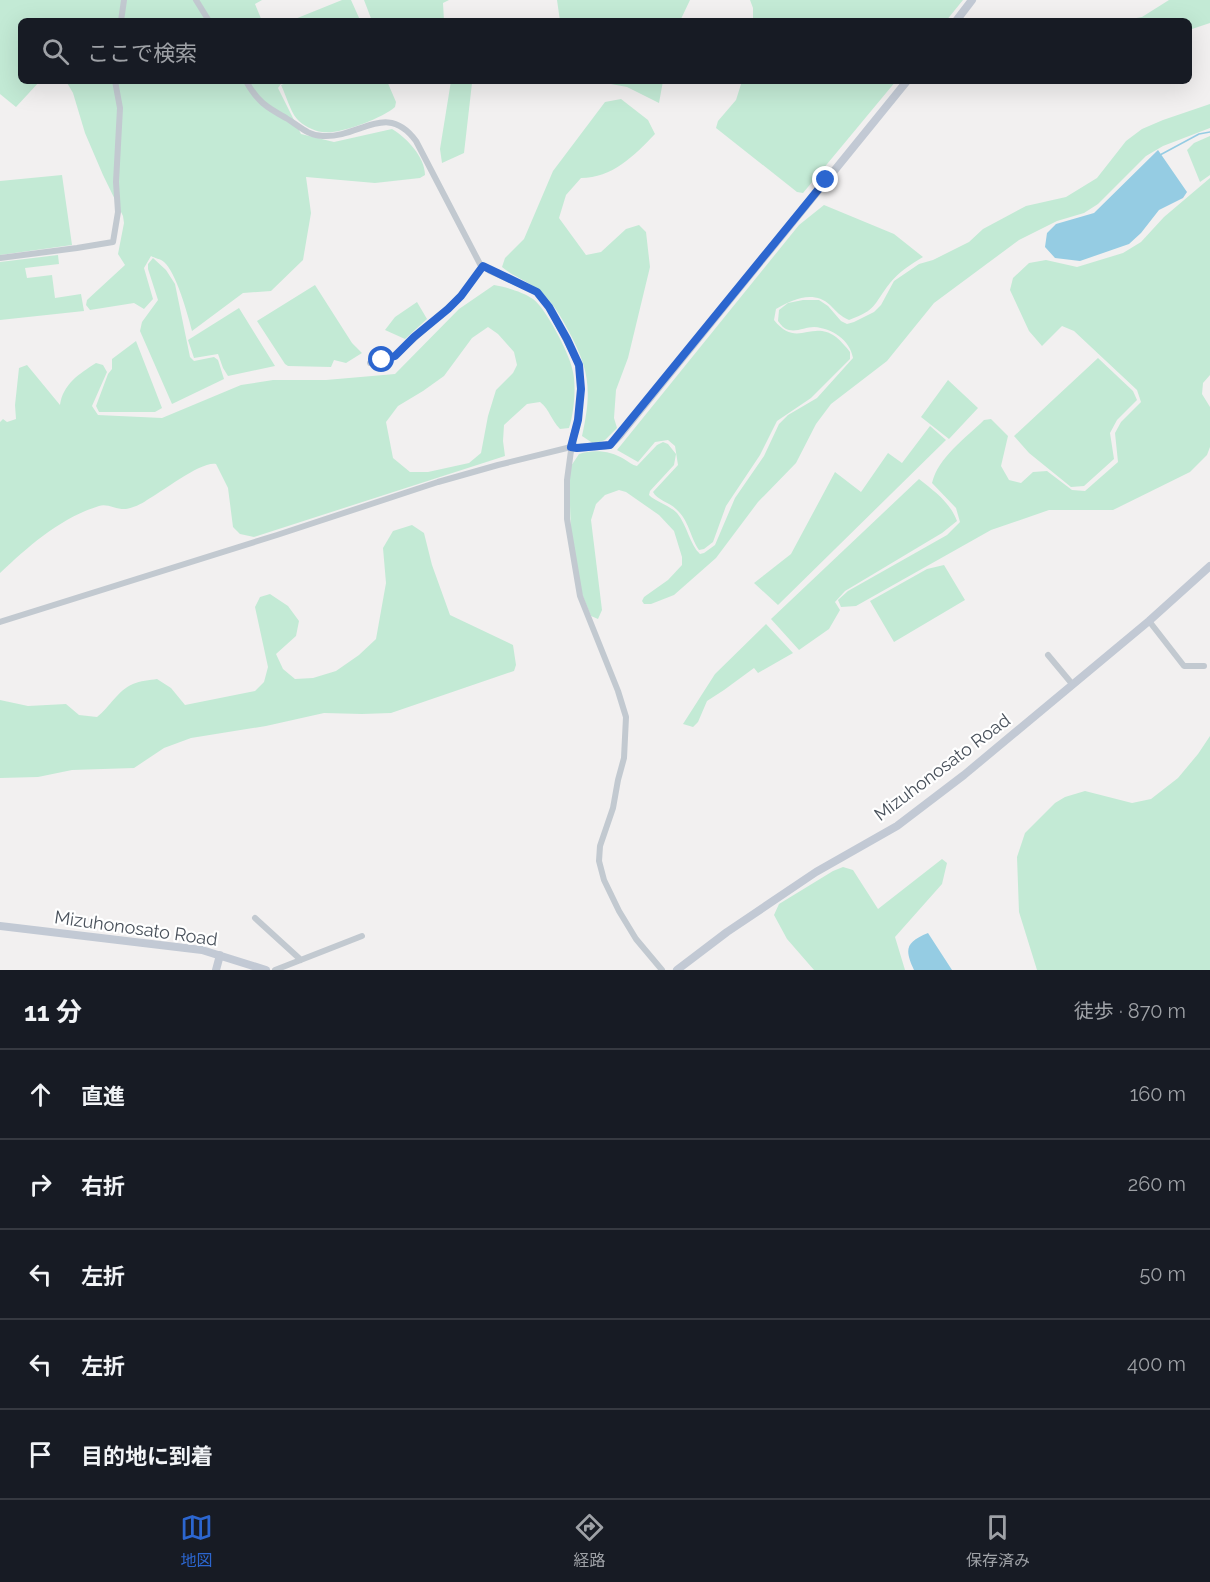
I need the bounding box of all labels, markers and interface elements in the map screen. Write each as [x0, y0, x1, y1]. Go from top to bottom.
search box [18, 18, 1192, 84]
icon: search [39, 35, 72, 68]
text: ここで検索 [87, 40, 197, 66]
route end [812, 166, 838, 192]
route start [368, 346, 394, 372]
street label: Mizuhonosato Road [870, 709, 1014, 825]
street label: Mizuhonosato Road [53, 906, 219, 950]
text: 11 分 [24, 997, 82, 1027]
text: 徒歩 · 870 m [1074, 999, 1186, 1023]
icon: ahead [24, 1078, 57, 1111]
text: 160 m [1130, 1082, 1186, 1106]
text: 直進 [81, 1083, 125, 1109]
icon: right [24, 1168, 57, 1201]
text: 260 m [1128, 1172, 1186, 1196]
text: 右折 [81, 1173, 125, 1199]
icon: left [24, 1258, 57, 1291]
text: 50 m [1139, 1262, 1186, 1286]
text: 左折 [81, 1263, 125, 1289]
icon: left [24, 1348, 57, 1381]
text: 400 m [1127, 1352, 1186, 1376]
text: 左折 [81, 1353, 125, 1379]
icon: arrive [24, 1438, 57, 1471]
text: 目的地に到着 [81, 1443, 213, 1469]
tab: 地図 [180, 1511, 213, 1571]
tab: 経路 [573, 1511, 606, 1571]
tab: 保存済み [966, 1511, 1030, 1571]

